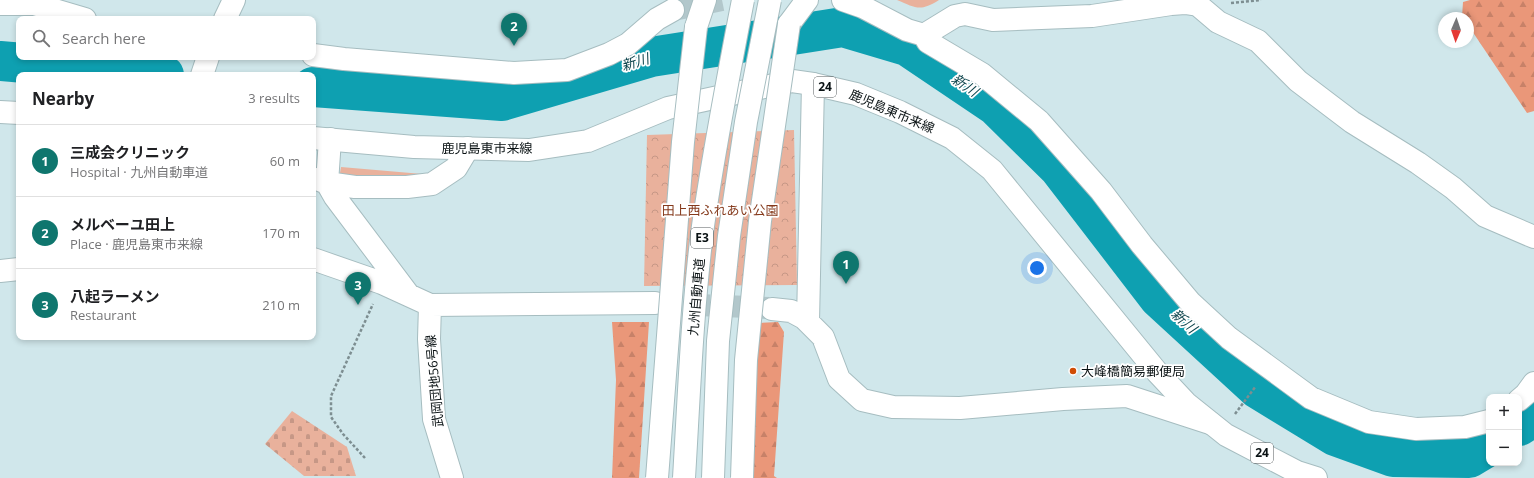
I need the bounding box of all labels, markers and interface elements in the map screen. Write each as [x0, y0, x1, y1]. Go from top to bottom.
north arrow [1438, 12, 1474, 48]
pin: 2 [501, 13, 527, 46]
search box [16, 16, 316, 60]
icon: search [30, 27, 52, 49]
text: Search here [62, 28, 146, 48]
water label: 新川 [619, 48, 653, 75]
water label: 新川 [948, 69, 984, 101]
road number: 24 [814, 77, 836, 97]
street label: 鹿児島東市来線 [847, 85, 937, 137]
text: Nearby [32, 87, 94, 110]
text: 3 results [248, 89, 300, 107]
street label: 鹿児島東市来線 [441, 139, 533, 157]
text: 三成会クリニック [70, 142, 190, 162]
text: 1 [41, 152, 49, 170]
text: 60 m [270, 152, 300, 170]
text: Hospital · 九州自動車道 [70, 163, 208, 181]
park label: 田上西ふれあい公園 [661, 201, 779, 219]
text: メルベーユ田上 [70, 214, 175, 234]
text: 2 [41, 224, 49, 242]
text: 170 m [262, 224, 300, 242]
road number: E3 [691, 228, 713, 248]
text: Place · 鹿児島東市来線 [70, 235, 203, 253]
pin: 1 [833, 251, 859, 284]
street label: 九州自動車道 [684, 257, 708, 337]
your location [1027, 258, 1047, 278]
pin: 3 [345, 272, 371, 305]
text: 八起ラーメン [70, 286, 159, 306]
text: 3 [41, 296, 49, 314]
text: 210 m [262, 296, 300, 314]
water label: 新川 [1168, 304, 1203, 338]
text: Restaurant [70, 306, 137, 324]
street label: 武岡団地56号線 [421, 334, 447, 428]
place label: 大峰橋簡易郵便局 [1081, 362, 1185, 380]
marker: 大峰橋簡易郵便局 [1068, 366, 1078, 376]
map controls [1486, 394, 1522, 466]
button: + [1486, 394, 1522, 430]
button: − [1486, 430, 1522, 466]
road number: 24 [1251, 443, 1273, 463]

